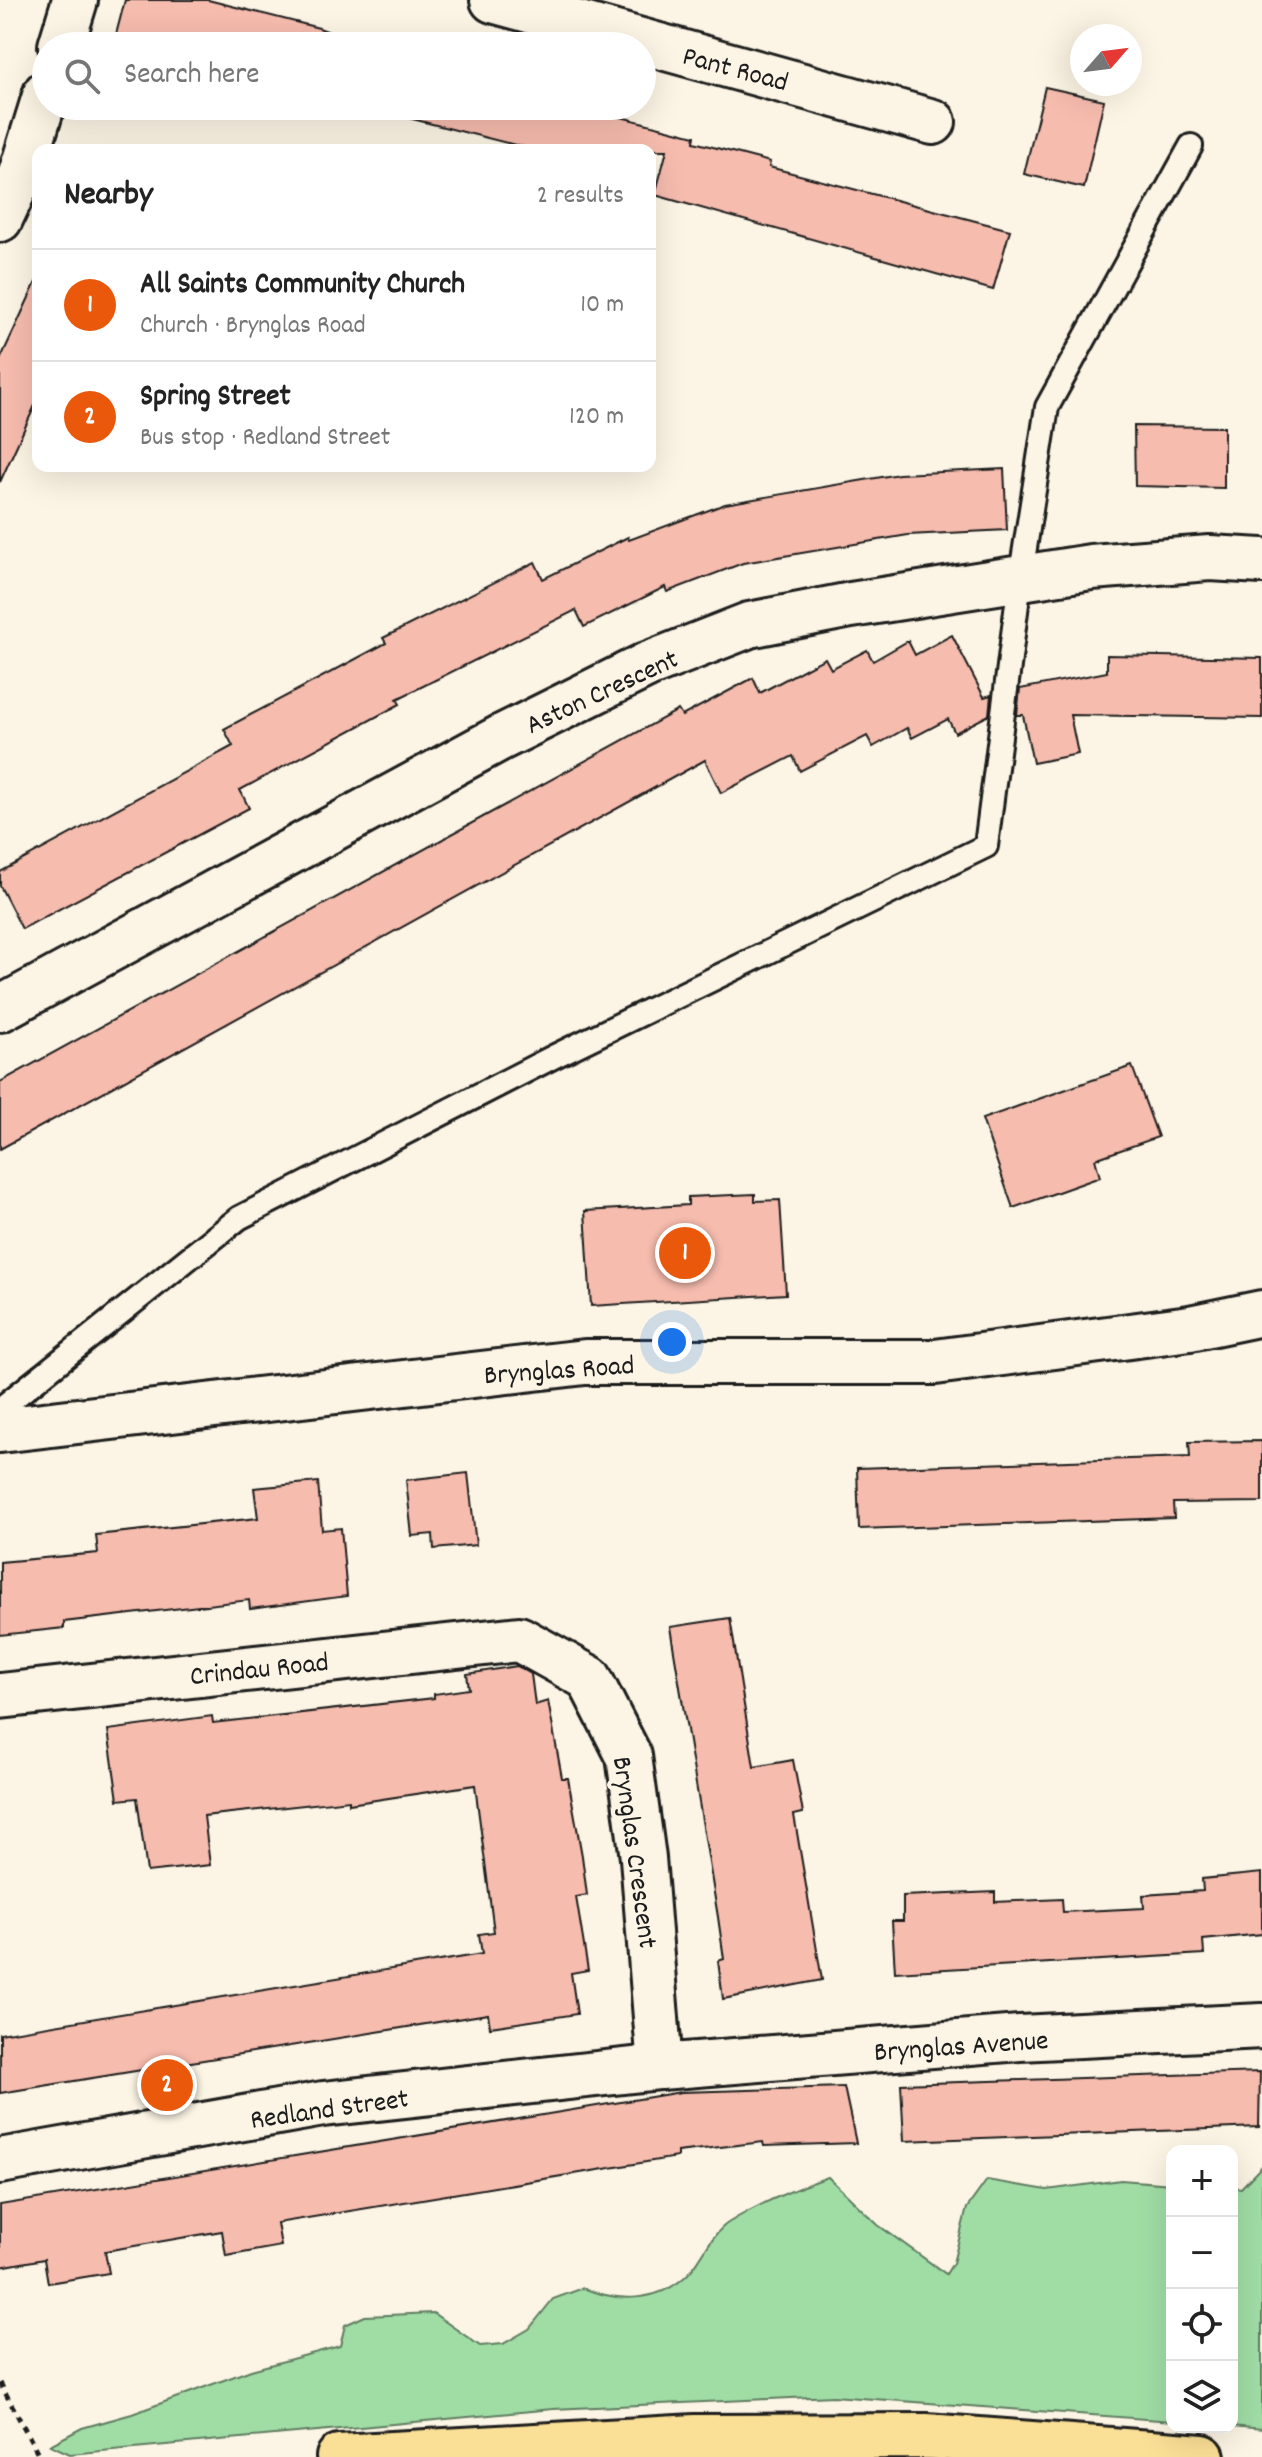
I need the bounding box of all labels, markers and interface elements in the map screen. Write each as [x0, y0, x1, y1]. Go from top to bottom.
north arrow [1070, 24, 1142, 96]
search box [32, 32, 656, 120]
street label: Pant Road [677, 39, 792, 105]
icon: search [60, 54, 104, 98]
text: Search here [124, 55, 260, 98]
text: Nearby [64, 172, 153, 221]
text: 2 results [537, 178, 624, 215]
text: All Saints Community Church [140, 265, 465, 308]
text: 1 [87, 287, 93, 324]
text: 10 m [580, 287, 624, 324]
text: Church · Brynglas Road [140, 308, 366, 345]
text: Spring Street [140, 377, 290, 420]
text: 2 [84, 399, 96, 436]
text: 120 m [569, 399, 624, 436]
text: Bus stop · Redland Street [140, 420, 390, 457]
street label: Aston Crescent [520, 642, 686, 747]
pin: 1 [659, 1223, 711, 1283]
your location [652, 1322, 692, 1362]
street label: Brynglas Road [483, 1348, 636, 1398]
street label: Crindau Road [188, 1645, 331, 1699]
street label: Brynglas Crescent [599, 1754, 665, 1951]
street label: Brynglas Avenue [873, 2023, 1050, 2075]
pin: 2 [141, 2055, 193, 2115]
street label: Redland Street [248, 2081, 411, 2143]
map controls [1166, 2145, 1238, 2433]
button: + [1166, 2145, 1238, 2217]
button: − [1166, 2217, 1238, 2289]
button: locate [1166, 2289, 1238, 2361]
button: layers [1166, 2361, 1238, 2433]

